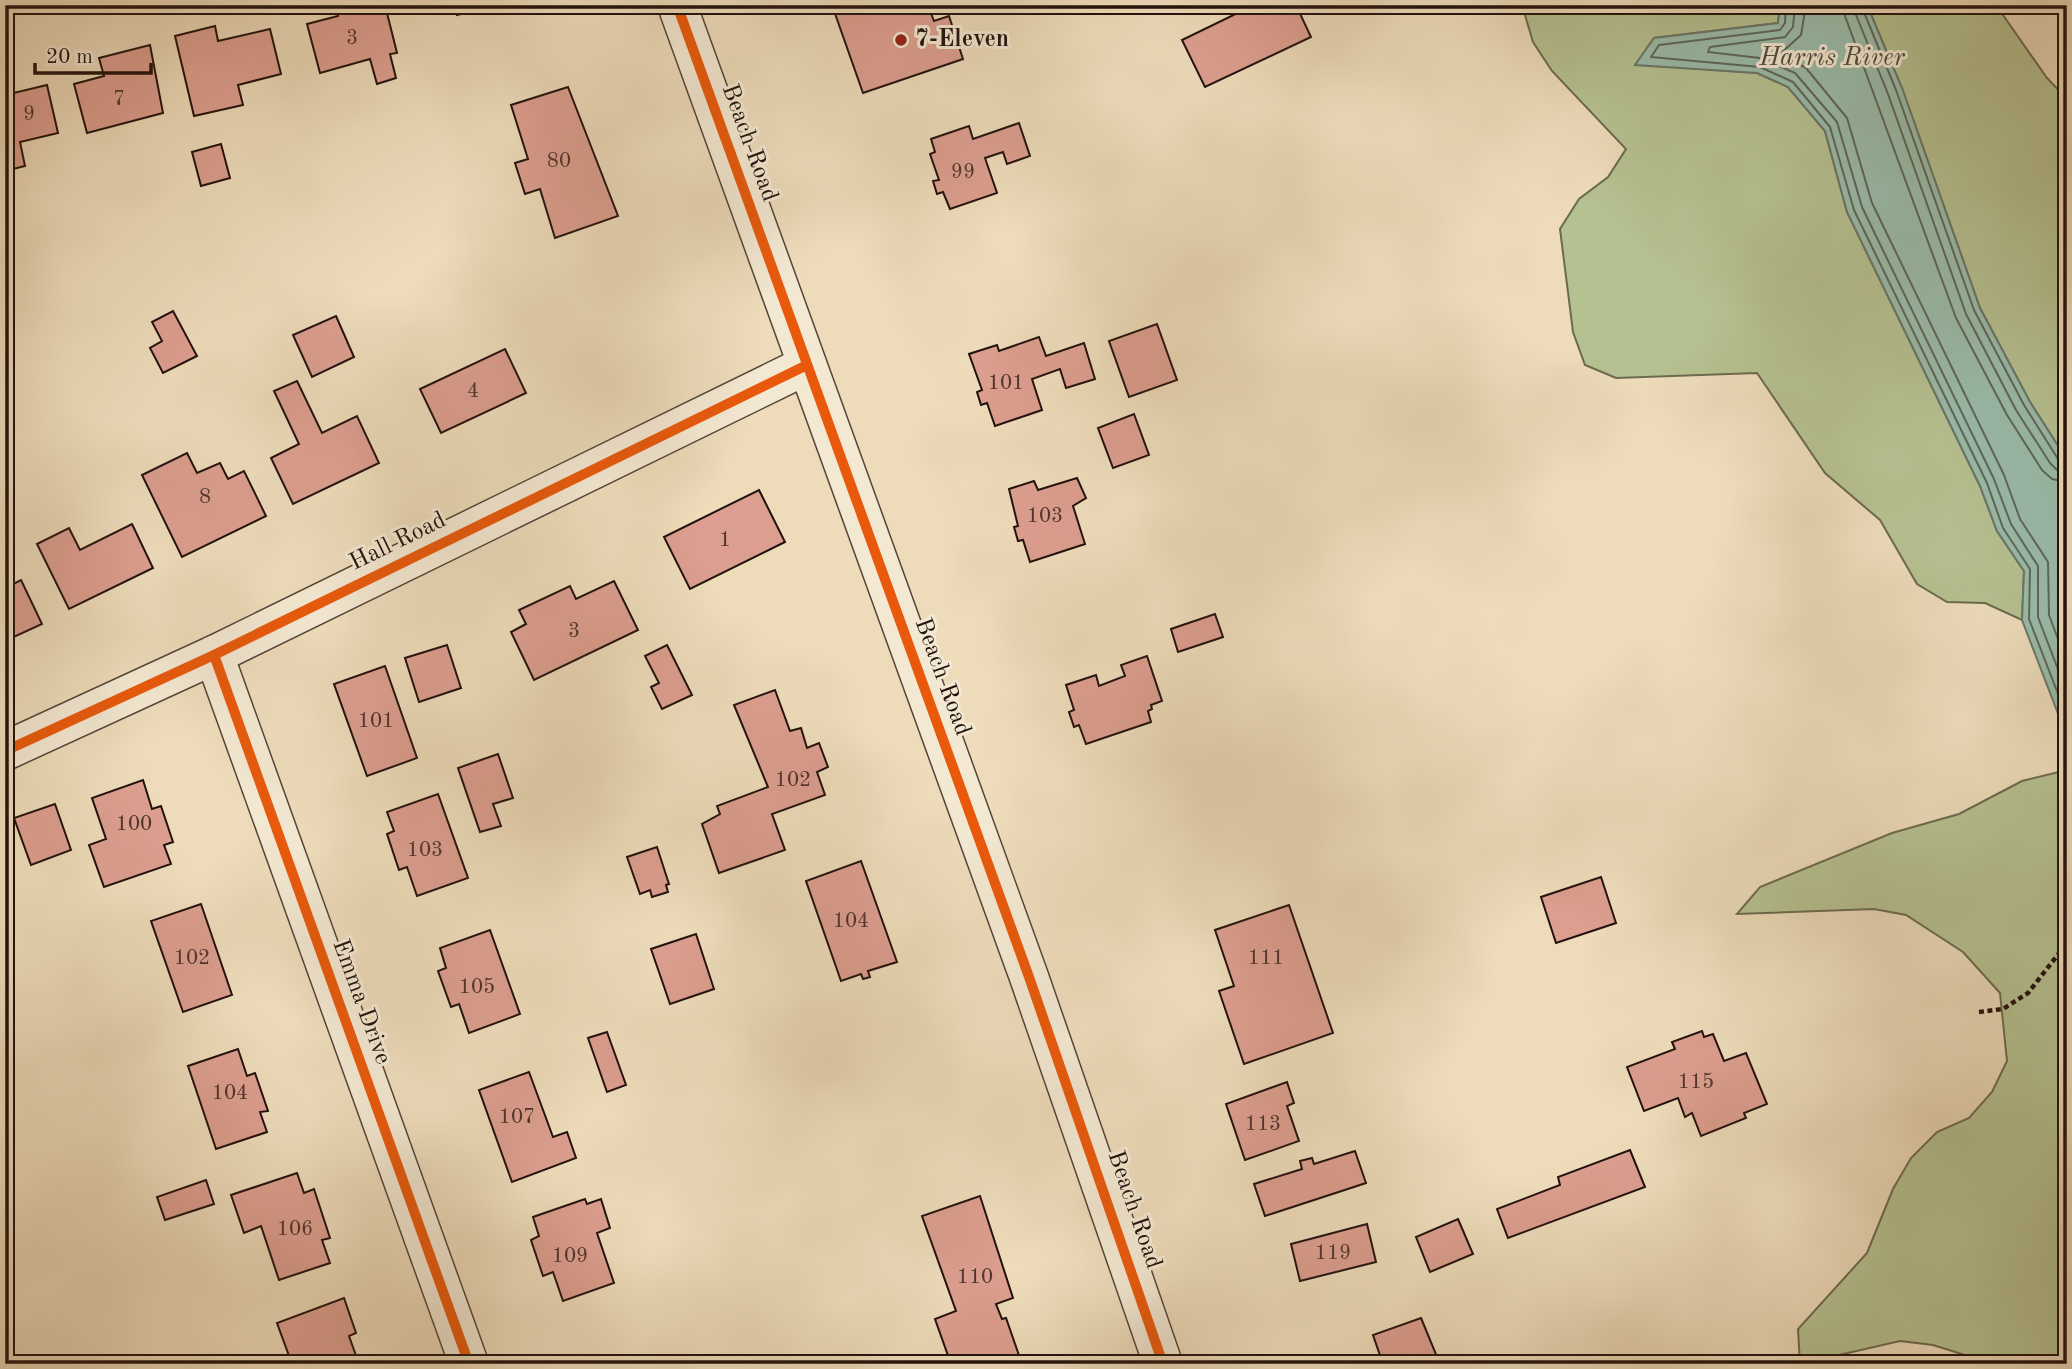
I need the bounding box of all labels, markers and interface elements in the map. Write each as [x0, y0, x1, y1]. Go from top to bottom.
house number: 3 [346, 28, 358, 49]
place label: 7-Eleven [915, 28, 1009, 52]
scale bar [35, 32, 150, 76]
marker: 7-Eleven [893, 32, 909, 48]
water label: Harris River [1758, 45, 1906, 71]
text: 20 m [46, 47, 93, 68]
street label: Beach Road [717, 81, 781, 205]
house number: 7 [113, 89, 125, 110]
house number: 9 [23, 104, 35, 125]
house number: 80 [547, 151, 571, 172]
house number: 99 [951, 162, 975, 183]
house number: 101 [988, 373, 1024, 394]
house number: 4 [467, 381, 479, 402]
house number: 8 [199, 487, 211, 508]
house number: 103 [1027, 506, 1063, 527]
street label: Hall Road [346, 508, 450, 576]
house number: 1 [719, 530, 731, 551]
street label: Beach Road [910, 615, 974, 739]
house number: 3 [568, 621, 580, 642]
house number: 101 [358, 711, 394, 732]
house number: 102 [775, 770, 811, 791]
house number: 100 [116, 814, 152, 835]
house number: 103 [407, 840, 443, 861]
house number: 104 [833, 911, 869, 932]
street label: Emma Drive [327, 936, 395, 1068]
house number: 102 [174, 948, 210, 969]
house number: 111 [1248, 948, 1284, 969]
house number: 105 [459, 977, 495, 998]
house number: 115 [1678, 1072, 1714, 1093]
house number: 104 [212, 1083, 248, 1104]
house number: 107 [499, 1107, 535, 1128]
house number: 113 [1245, 1114, 1281, 1135]
street label: Beach Road [1103, 1148, 1165, 1272]
house number: 106 [277, 1219, 313, 1240]
house number: 119 [1315, 1243, 1351, 1264]
house number: 109 [552, 1246, 588, 1267]
house number: 110 [957, 1267, 993, 1288]

